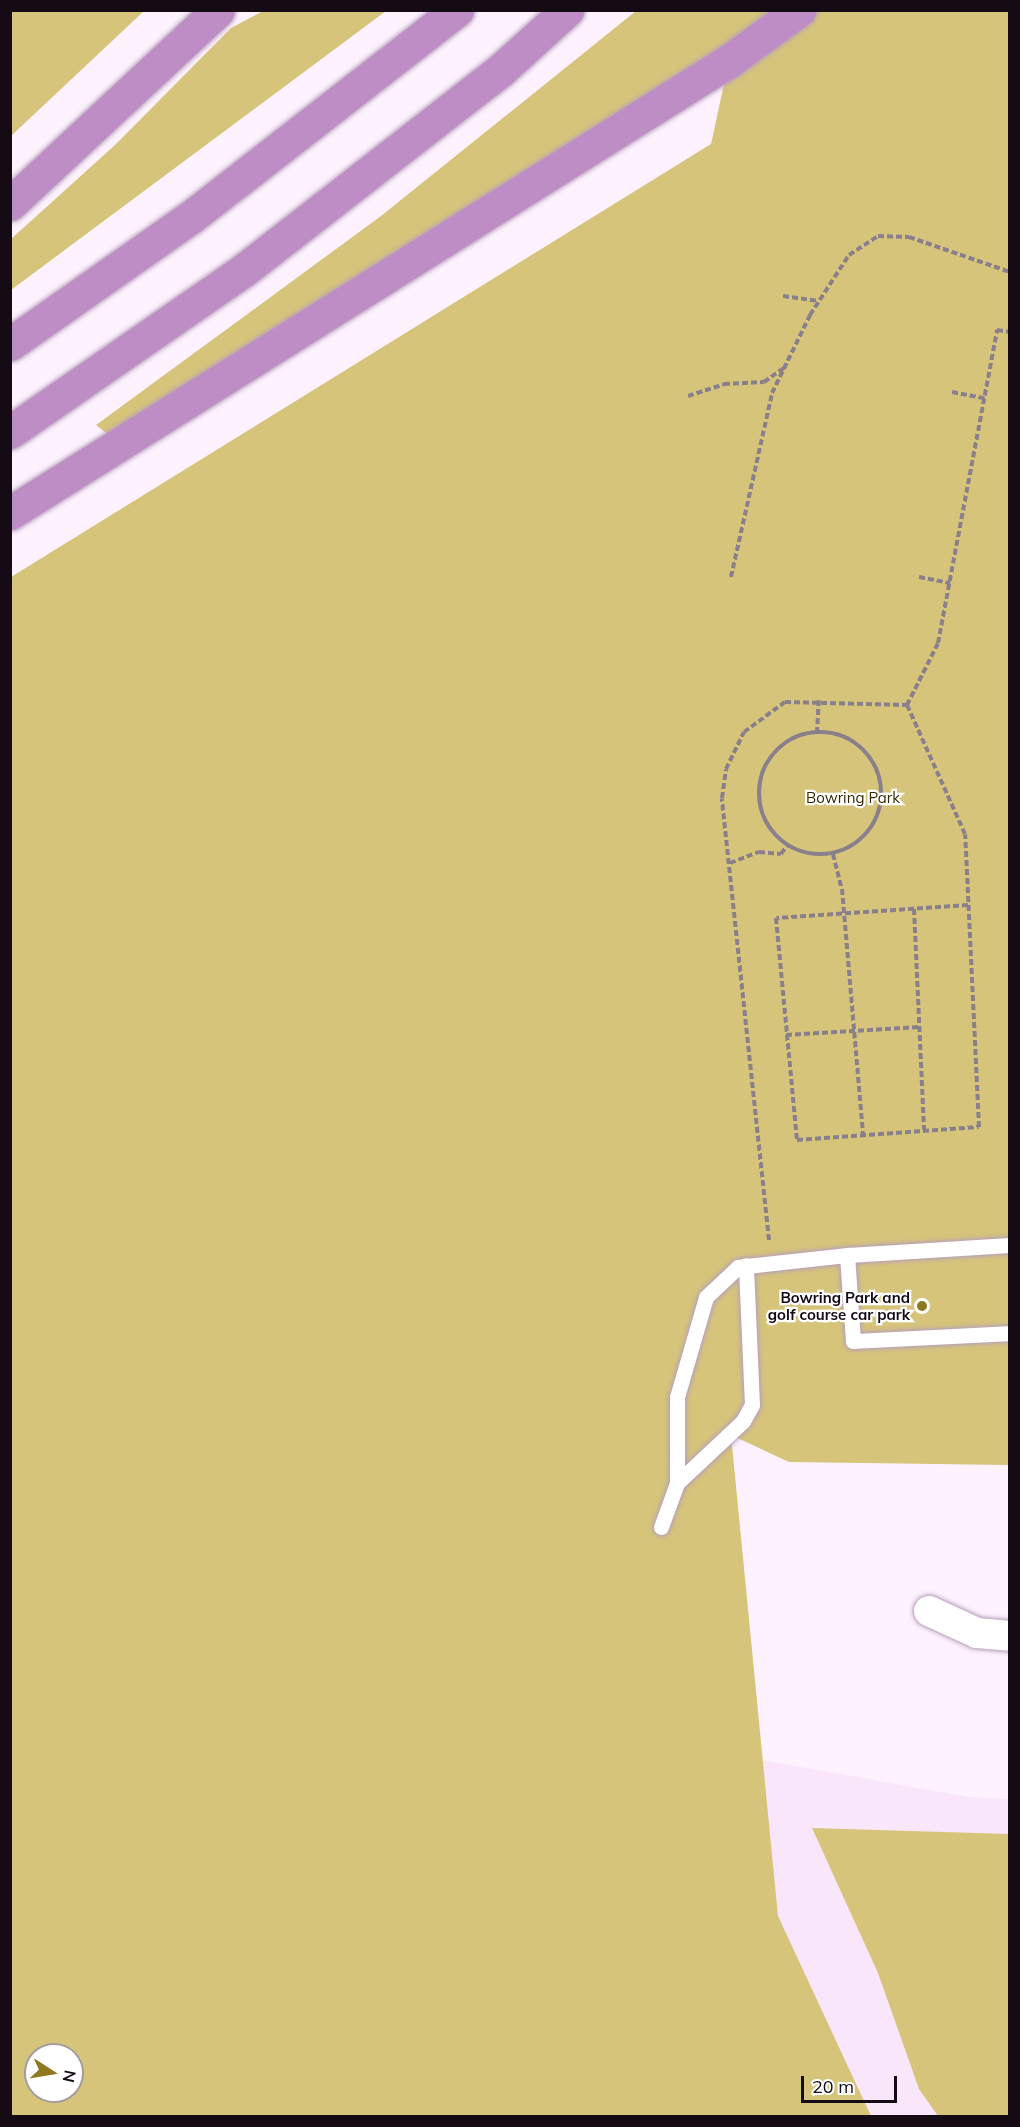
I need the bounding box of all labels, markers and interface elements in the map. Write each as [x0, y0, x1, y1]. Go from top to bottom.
park label: Bowring Park [806, 789, 900, 807]
place label: Bowring Park and golf course car park [768, 1288, 910, 1323]
marker: Bowring Park and golf course car park [915, 1299, 929, 1313]
north arrow [24, 2043, 84, 2103]
scale bar [804, 2064, 900, 2102]
text: N [59, 2068, 81, 2084]
text: 20 m [812, 2075, 854, 2098]

